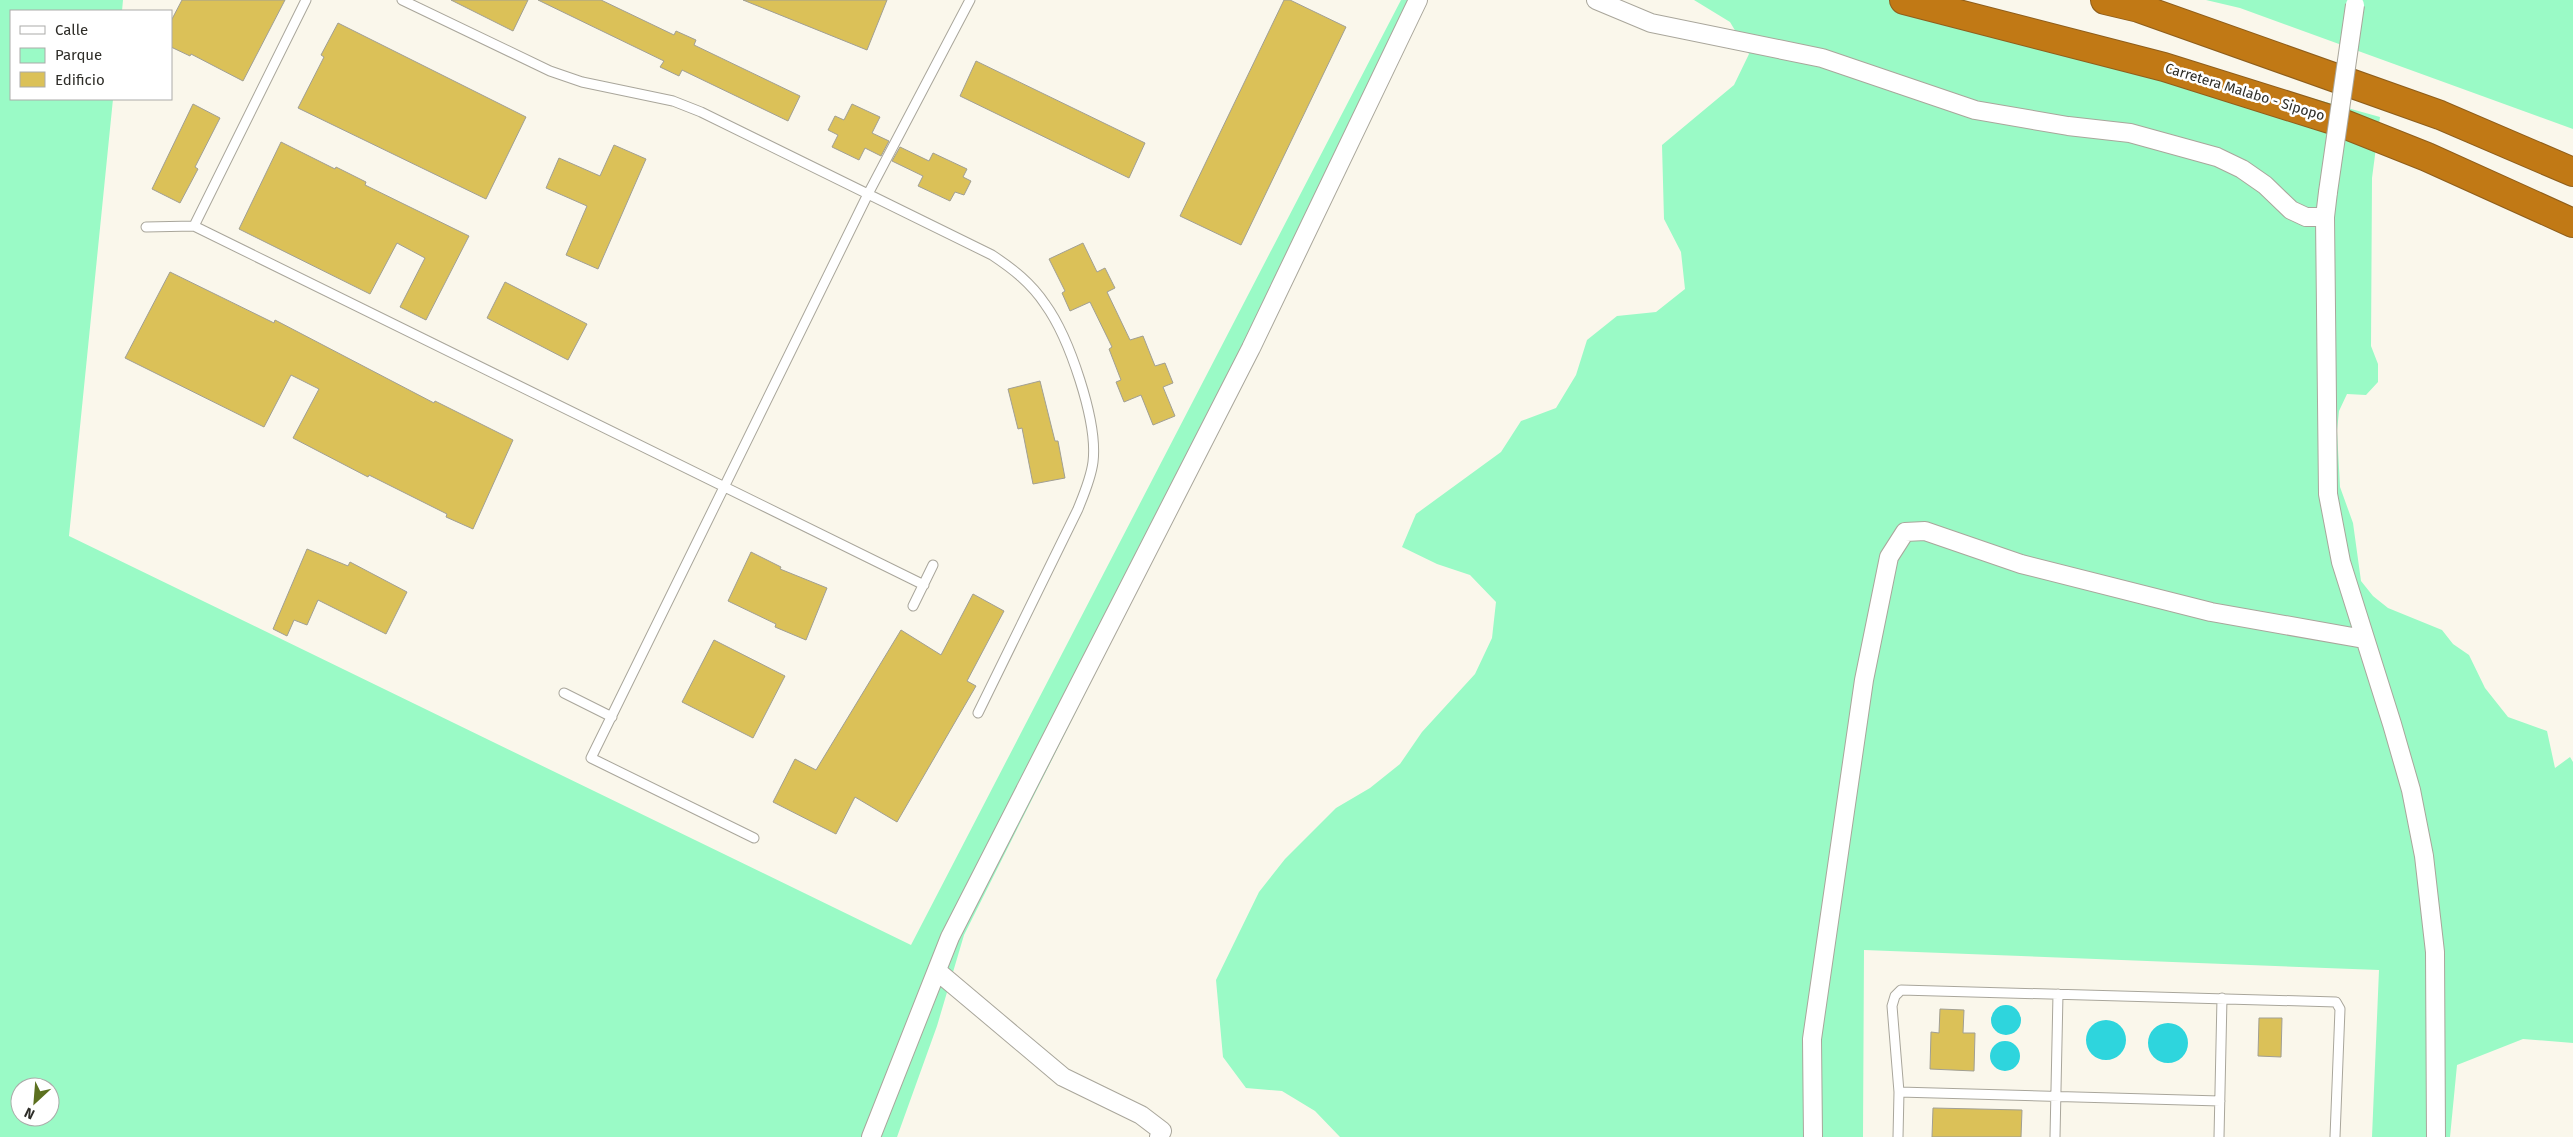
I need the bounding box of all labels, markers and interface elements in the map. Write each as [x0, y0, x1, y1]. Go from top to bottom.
legend [10, 10, 172, 100]
text: Calle [55, 21, 88, 39]
text: Parque [55, 46, 102, 64]
street label: Carretera Malabo - Sipopo [2163, 60, 2327, 124]
text: Edificio [55, 71, 105, 89]
north arrow [10, 1077, 60, 1127]
text: N [22, 1104, 37, 1123]

